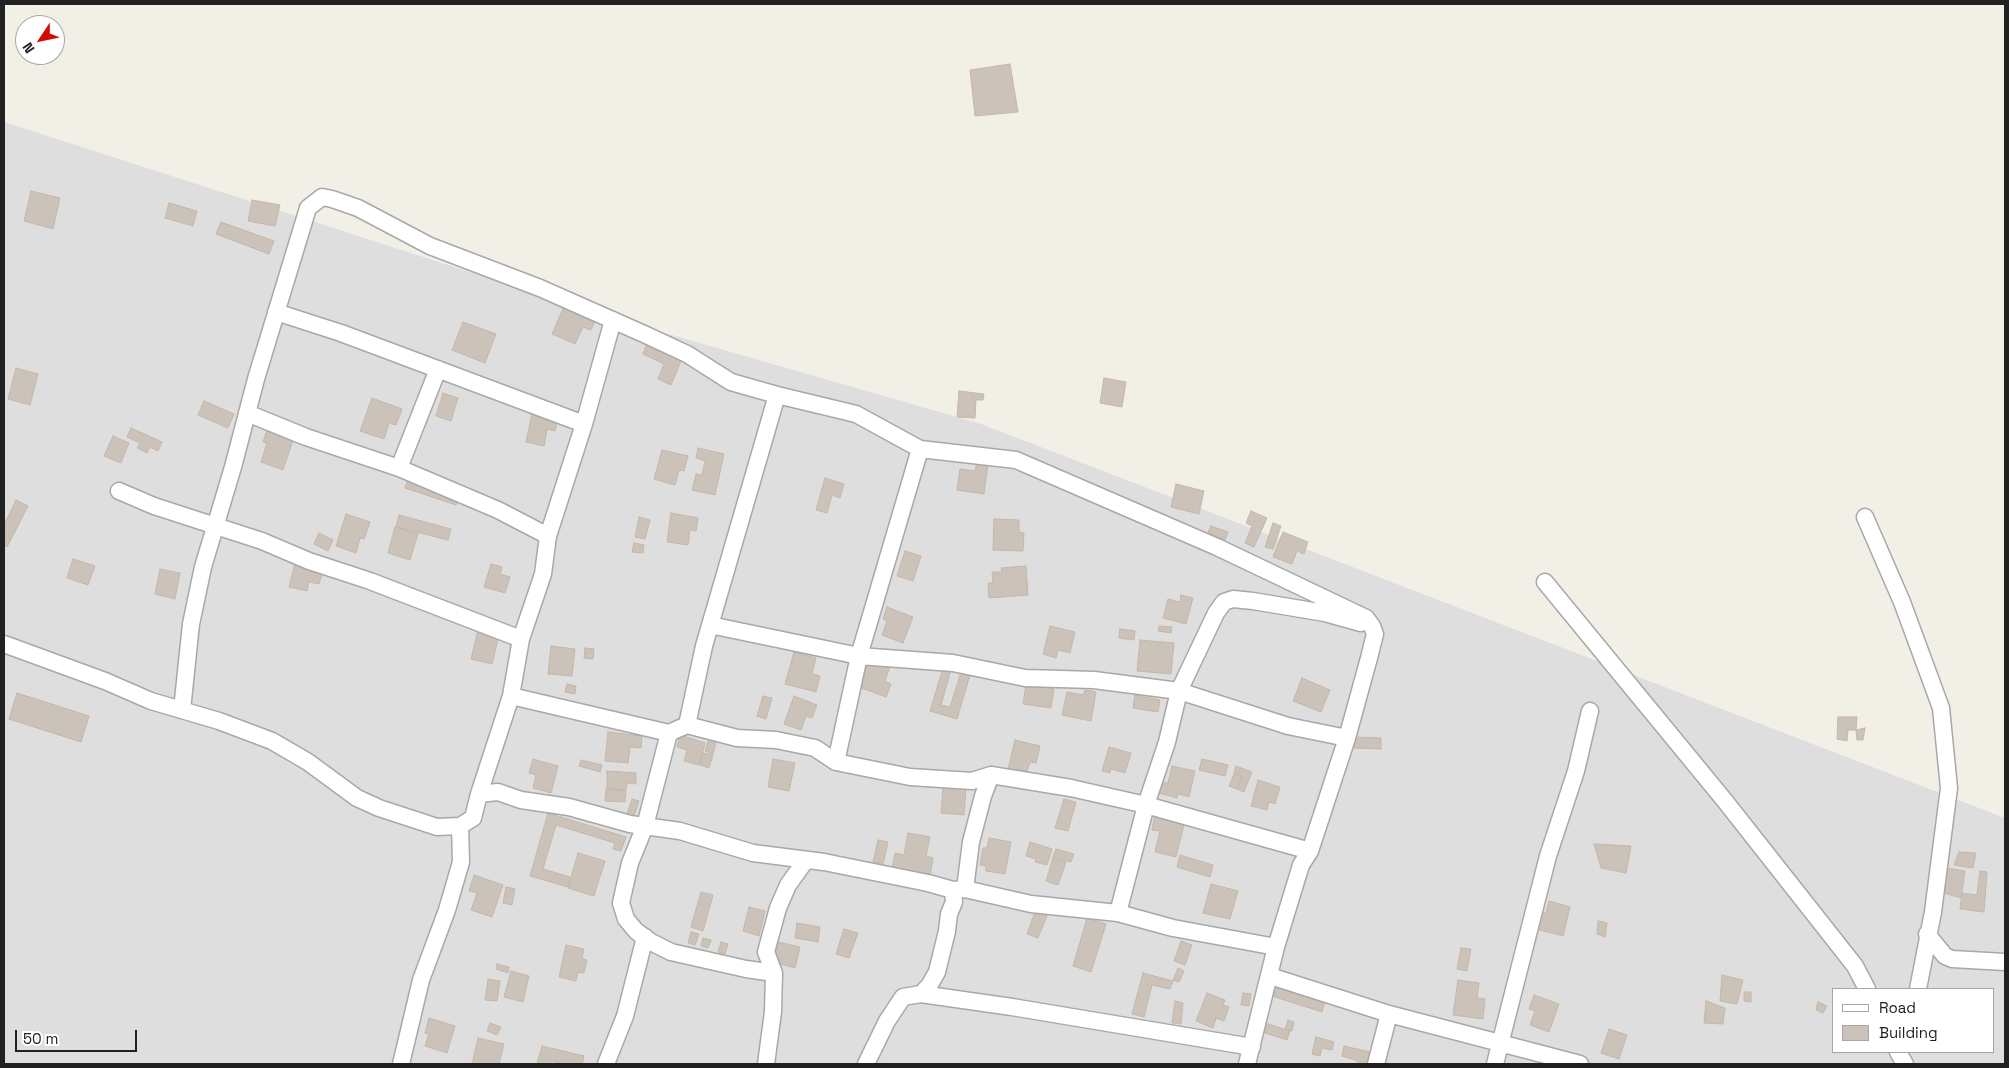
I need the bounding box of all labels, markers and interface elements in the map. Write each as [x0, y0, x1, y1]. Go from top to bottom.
north arrow [15, 15, 65, 65]
text: N [18, 39, 38, 57]
legend [1832, 988, 1994, 1053]
text: Road [1879, 998, 1916, 1017]
scale bar [18, 1020, 140, 1052]
text: Building [1879, 1023, 1938, 1042]
text: 50 m [23, 1029, 58, 1048]

